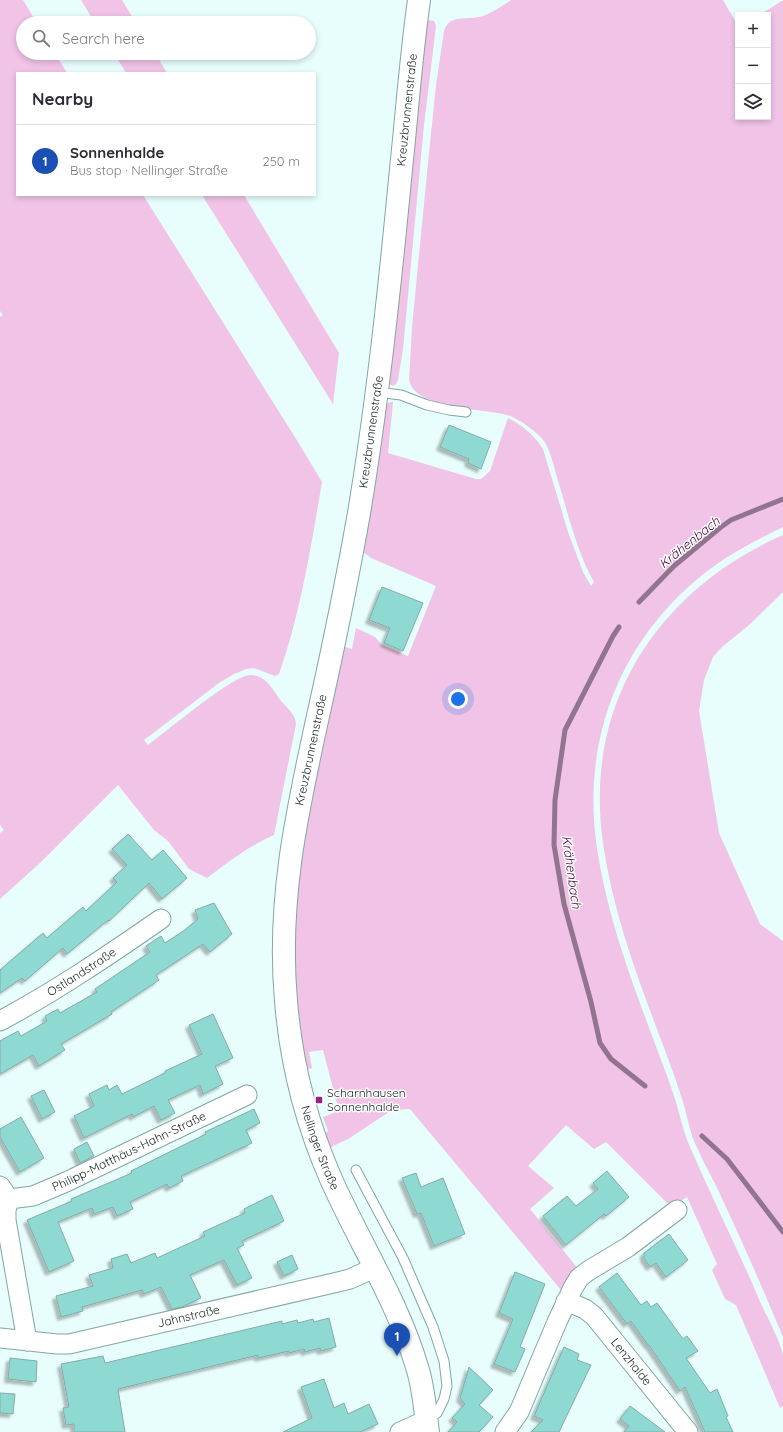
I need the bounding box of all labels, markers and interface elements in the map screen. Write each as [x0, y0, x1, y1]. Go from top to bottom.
map controls [735, 12, 771, 120]
button: + [735, 12, 771, 48]
search box [16, 16, 316, 60]
icon: search [30, 27, 52, 49]
text: Search here [62, 29, 145, 48]
button: − [735, 48, 771, 84]
street label: Kreuzbrunnenstraße [393, 53, 420, 167]
button: layers [735, 84, 771, 120]
text: Nearby [32, 88, 93, 109]
text: Sonnenhalde [70, 143, 164, 162]
text: 1 [42, 153, 48, 169]
text: 250 m [263, 153, 300, 169]
text: Bus stop · Nellinger Straße [70, 162, 228, 178]
street label: Kreuzbrunnenstraße [355, 374, 386, 489]
water label: Krähenbach [655, 512, 723, 571]
your location [448, 689, 468, 709]
street label: Kreuzbrunnenstraße [291, 693, 330, 807]
water label: Krähenbach [559, 834, 585, 910]
street label: Ostlandstraße [44, 944, 119, 999]
place label: Scharnhausen Sonnenhalde [327, 1085, 406, 1114]
marker: Scharnhausen Sonnenhalde [314, 1095, 324, 1105]
street label: Nellinger Straße [298, 1104, 343, 1192]
street label: Philipp-Matthäus-Hahn-Straße [50, 1108, 208, 1194]
street label: Jahnstraße [156, 1301, 221, 1330]
pin: 1 [384, 1323, 410, 1356]
street label: Lenzhalde [608, 1335, 655, 1388]

